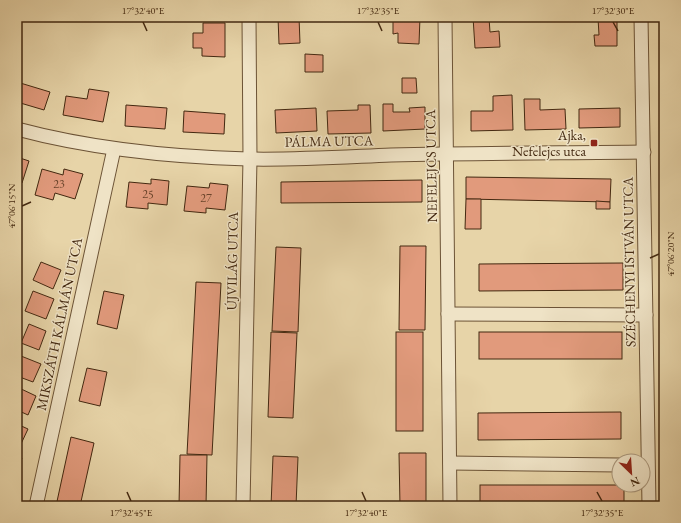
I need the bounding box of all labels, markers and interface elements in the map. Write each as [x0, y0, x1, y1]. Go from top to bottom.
text: 17°32'40"E [122, 4, 165, 17]
text: 17°32'35"E [357, 4, 400, 17]
text: 17°32'30"E [592, 4, 635, 17]
street label: NEFELEJCS UTCA [421, 109, 441, 223]
place label: Ajka, Nefelejcs utca [512, 126, 586, 160]
street label: PÁLMA UTCA [285, 131, 374, 151]
marker: Ajka, Nefelejcs utca [589, 138, 599, 148]
house number: 23 [53, 176, 65, 192]
street label: SZÉCHENYI ISTVÁN UTCA [619, 176, 639, 347]
text: 47°06'15"N [5, 183, 18, 228]
house number: 25 [142, 186, 154, 202]
house number: 27 [200, 190, 212, 206]
street label: ÚJVILÁG UTCA [222, 211, 242, 311]
text: 47°06'20"N [664, 231, 677, 276]
street label: MIKSZÁTH KÁLMÁN UTCA [32, 236, 86, 412]
north arrow [611, 453, 651, 493]
text: N [628, 474, 642, 490]
text: 17°32'45"E [110, 506, 153, 519]
text: 17°32'40"E [345, 506, 388, 519]
text: 17°32'35"E [581, 506, 624, 519]

